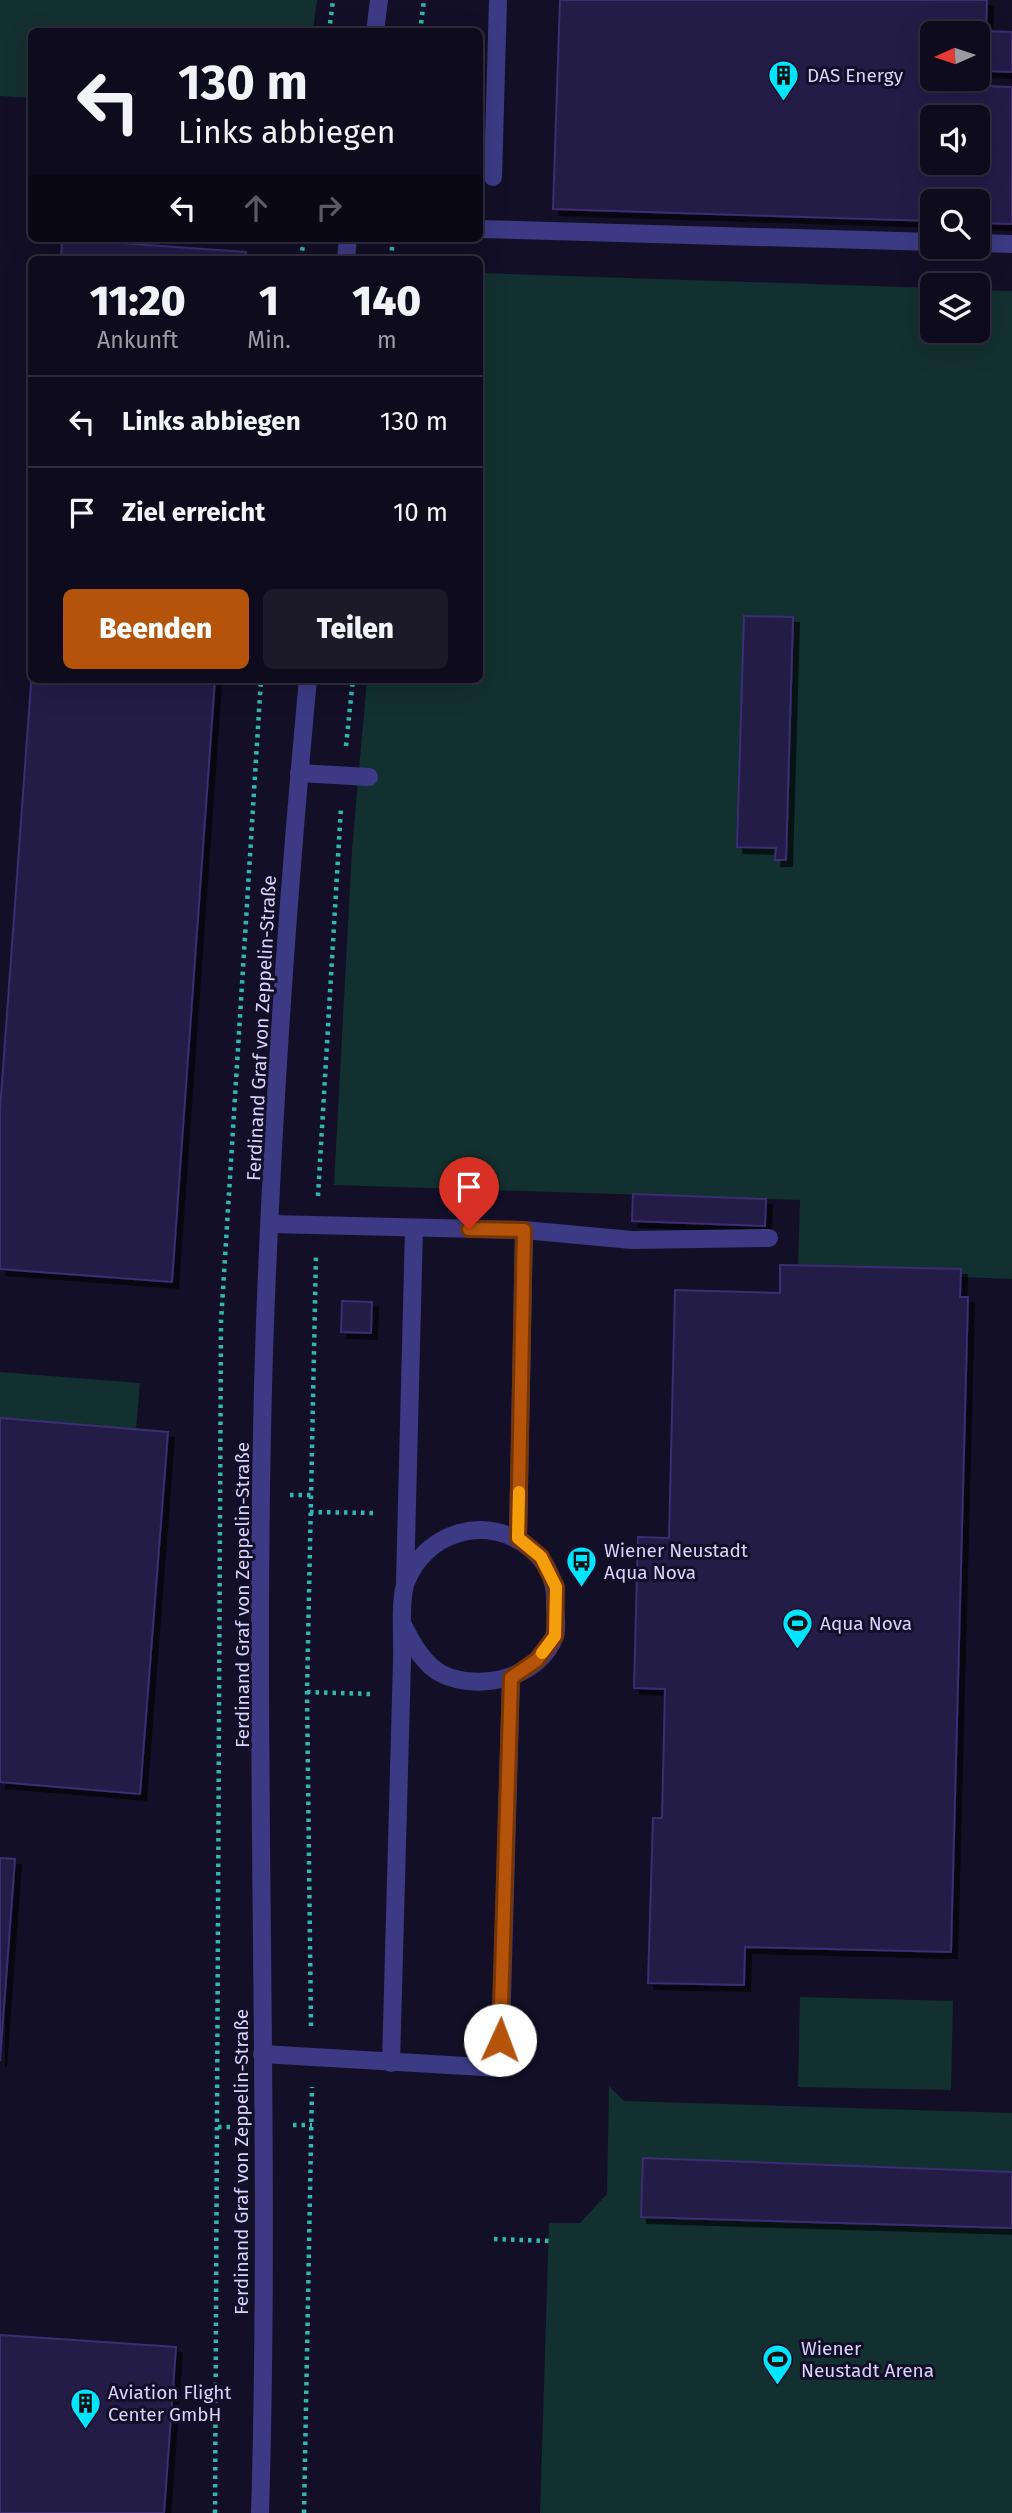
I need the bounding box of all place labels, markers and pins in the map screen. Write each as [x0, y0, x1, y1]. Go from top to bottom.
building icon: DAS Energy [767, 58, 801, 102]
place label: DAS Energy [807, 64, 904, 87]
pin [439, 1157, 499, 1229]
place label: Wiener Neustadt Aqua Nova [604, 1539, 748, 1584]
bus stop icon: Wiener Neustadt Aqua Nova [564, 1544, 598, 1588]
sports icon: Aqua Nova [780, 1606, 814, 1650]
place label: Aqua Nova [820, 1612, 912, 1635]
place label: Wiener Neustadt Arena [801, 2337, 934, 2382]
sports icon: Wiener Neustadt Arena [761, 2342, 795, 2386]
place label: Aviation Flight Center GmbH [108, 2381, 231, 2426]
building icon: Aviation Flight Center GmbH [68, 2386, 102, 2430]

